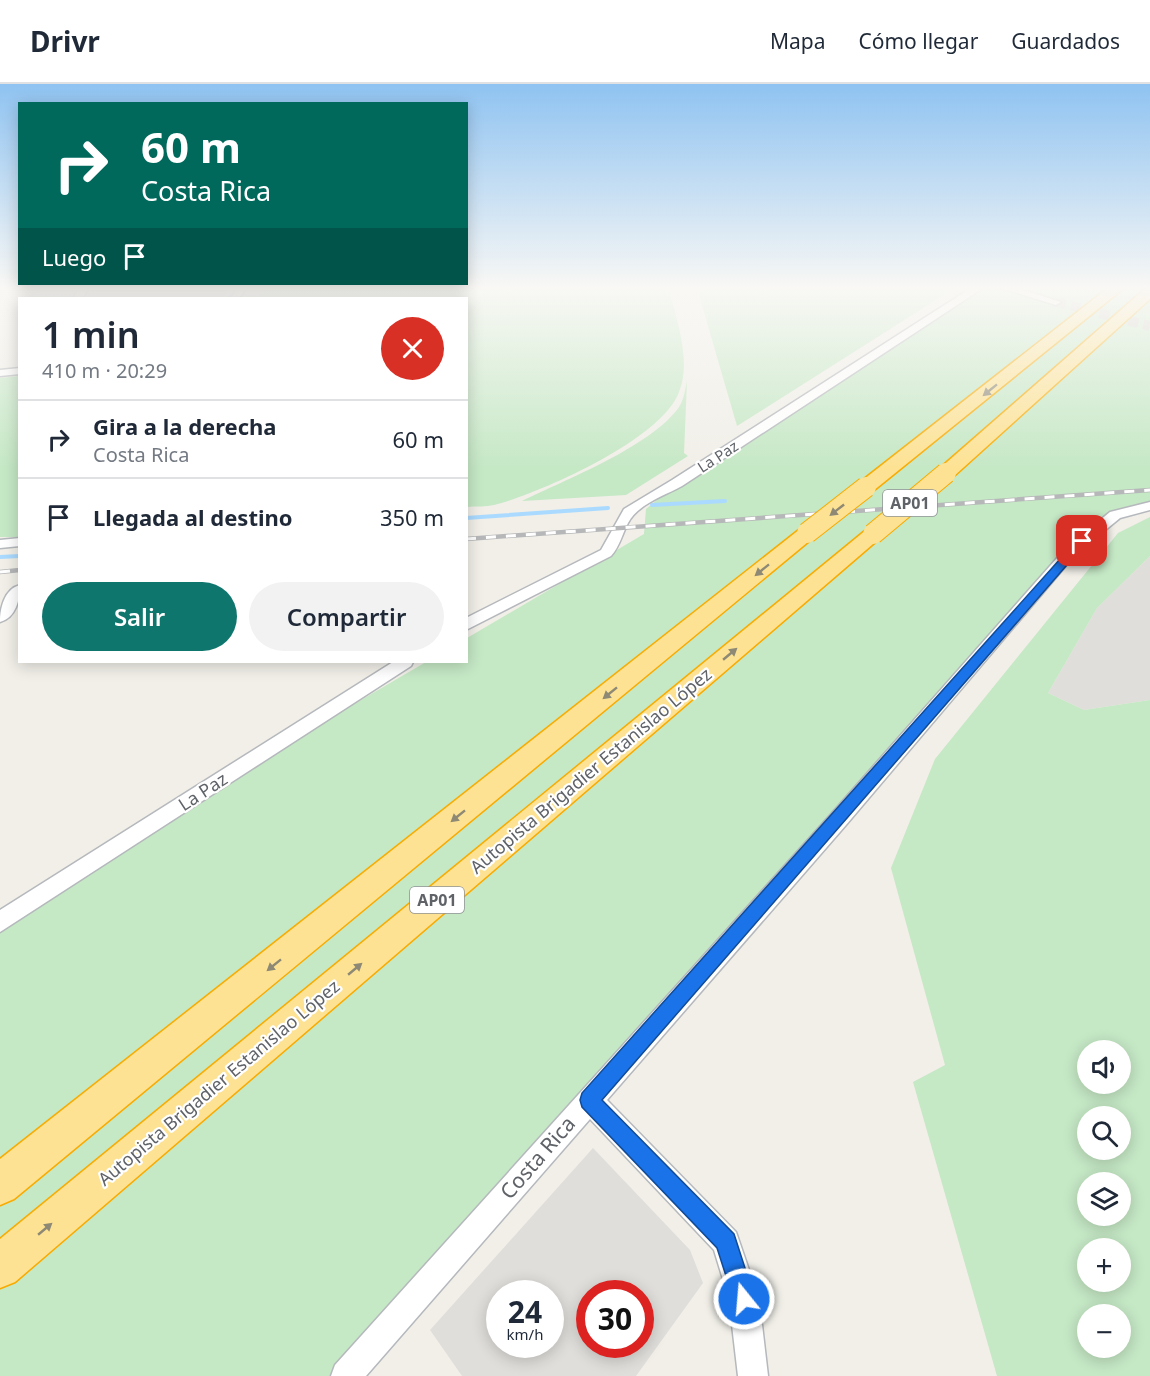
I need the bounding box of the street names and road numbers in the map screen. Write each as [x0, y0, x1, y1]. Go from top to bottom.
street label: La Paz [693, 436, 742, 477]
road number: AP01 [883, 490, 937, 516]
street label: Autopista Brigadier Estanislao López [465, 662, 716, 879]
street label: La Paz [173, 766, 231, 816]
road number: AP01 [410, 887, 464, 913]
street label: Autopista Brigadier Estanislao López [93, 974, 344, 1191]
street label: Costa Rica [493, 1110, 581, 1205]

